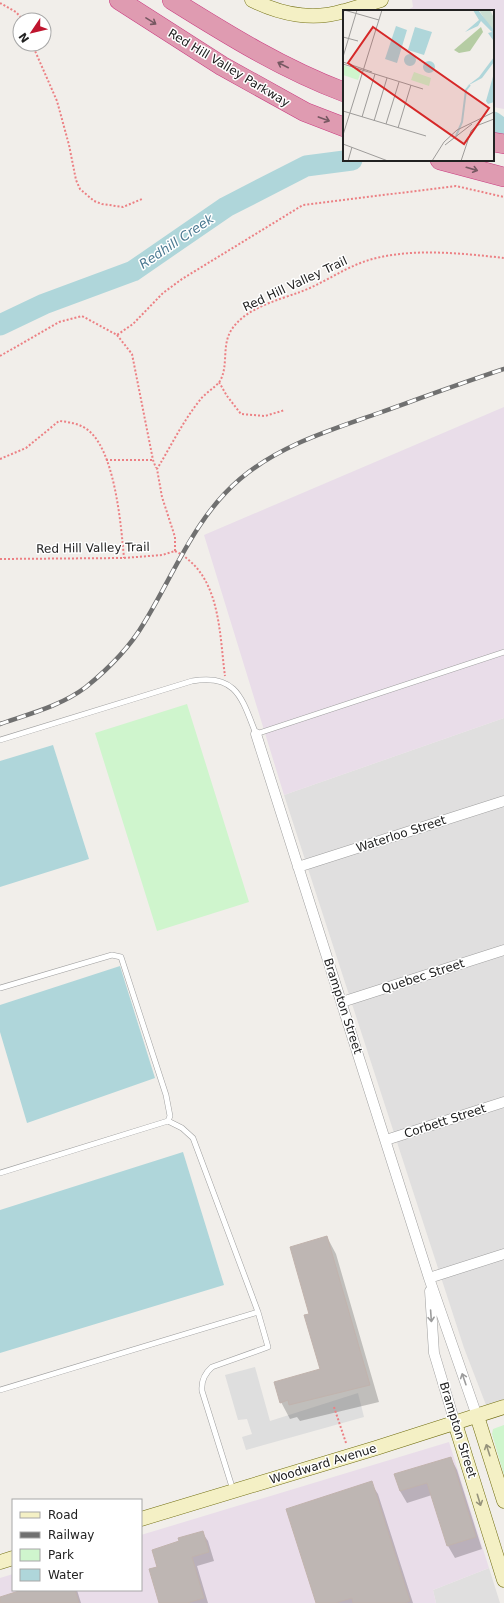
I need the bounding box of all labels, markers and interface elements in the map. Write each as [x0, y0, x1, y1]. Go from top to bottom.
inset map [343, 10, 494, 161]
north arrow [12, 12, 52, 52]
one-way arrow [145, 18, 157, 26]
street label: Red Hill Valley Parkway [166, 26, 292, 110]
text: N [16, 30, 32, 45]
one-way arrow [278, 61, 290, 68]
one-way arrow [318, 116, 330, 124]
one-way arrow [465, 166, 478, 173]
water label: Redhill Creek [136, 211, 217, 272]
street label: Red Hill Valley Trail [241, 254, 349, 314]
street label: Red Hill Valley Trail [36, 540, 150, 556]
street label: Waterloo Street [354, 813, 448, 855]
street label: Brampton Street [321, 956, 365, 1056]
street label: Quebec Street [380, 956, 466, 996]
street label: Corbett Street [402, 1101, 488, 1141]
one-way arrow [428, 1309, 435, 1322]
one-way arrow [459, 1374, 467, 1386]
street label: Brampton Street [437, 1380, 479, 1480]
street label: Woodward Avenue [268, 1441, 378, 1487]
one-way arrow [484, 1444, 492, 1456]
one-way arrow [476, 1493, 483, 1506]
legend [12, 1499, 142, 1591]
text: Road [48, 1508, 78, 1522]
text: Railway [48, 1528, 94, 1542]
text: Park [48, 1548, 74, 1562]
text: Water [48, 1568, 84, 1582]

